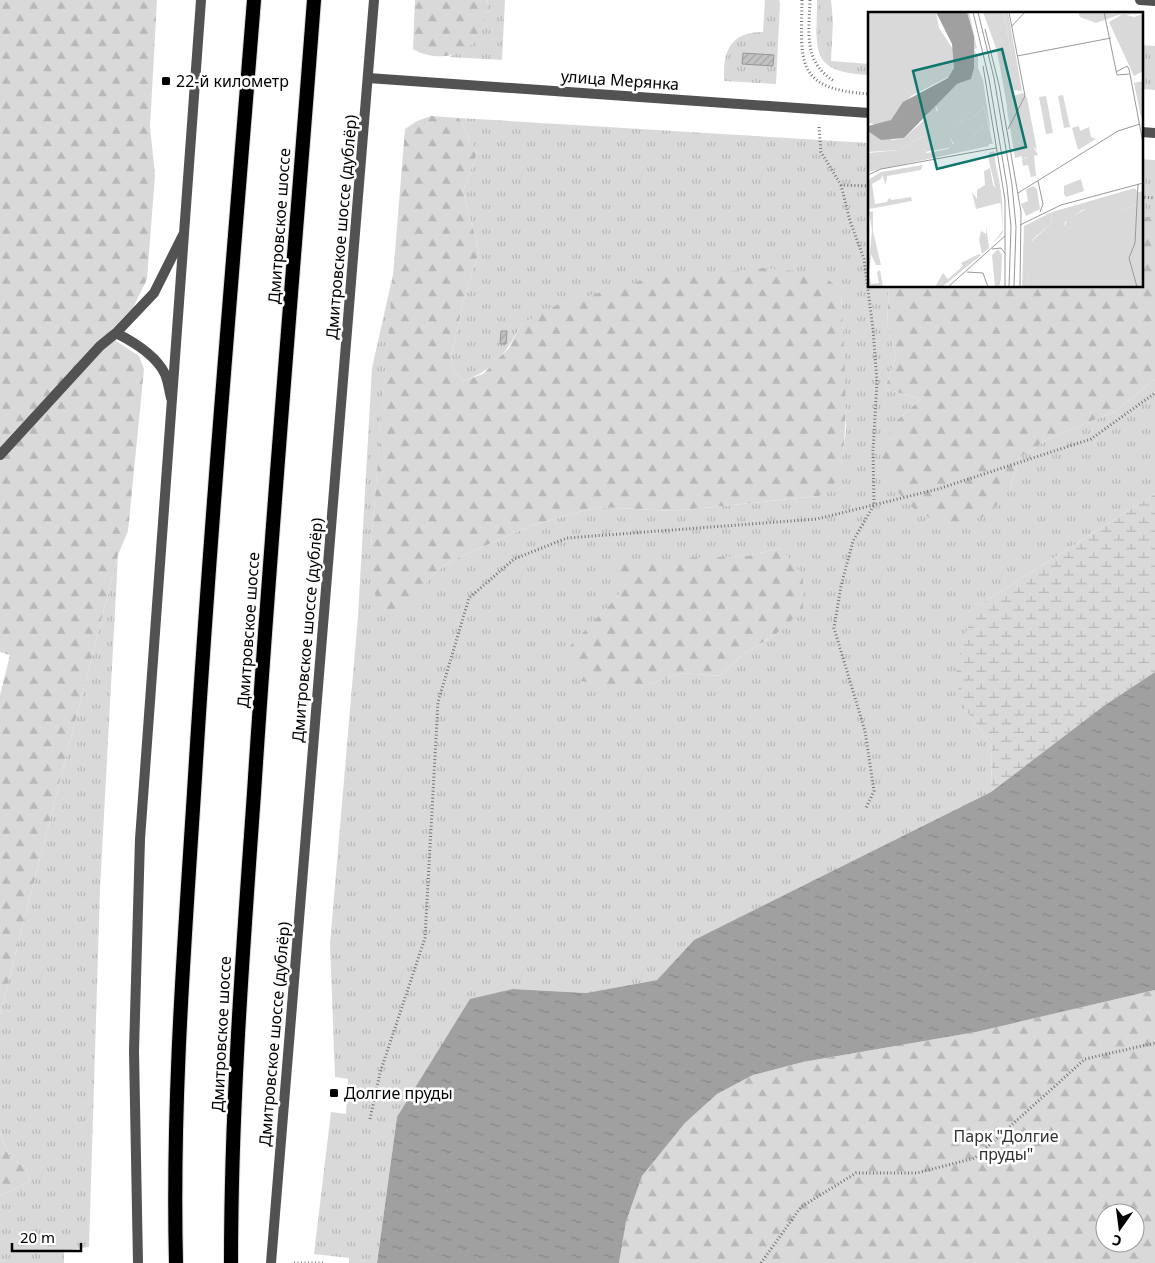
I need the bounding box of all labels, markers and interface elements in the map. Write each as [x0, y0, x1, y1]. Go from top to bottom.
inset map [868, 12, 1142, 288]
street label: улица Мерянка [560, 65, 680, 95]
place label: 22-й километр [176, 70, 289, 92]
marker: 22-й километр [160, 75, 172, 87]
street label: Дмитровское шоссе (дублёр) [320, 114, 362, 340]
street label: Дмитровское шоссе [263, 147, 295, 305]
street label: Дмитровское шоссе (дублёр) [286, 517, 328, 743]
street label: Дмитровское шоссе [232, 551, 264, 709]
street label: Дмитровское шоссе (дублёр) [253, 921, 295, 1147]
street label: Дмитровское шоссе [206, 955, 236, 1113]
place label: Долгие пруды [344, 1082, 453, 1104]
marker: Долгие пруды [328, 1087, 340, 1099]
park label: Парк "Долгие пруды" [954, 1125, 1059, 1165]
north arrow [1095, 1203, 1145, 1253]
scale bar [12, 1220, 81, 1252]
text: 20 m [20, 1227, 55, 1247]
text: С [1110, 1231, 1123, 1251]

